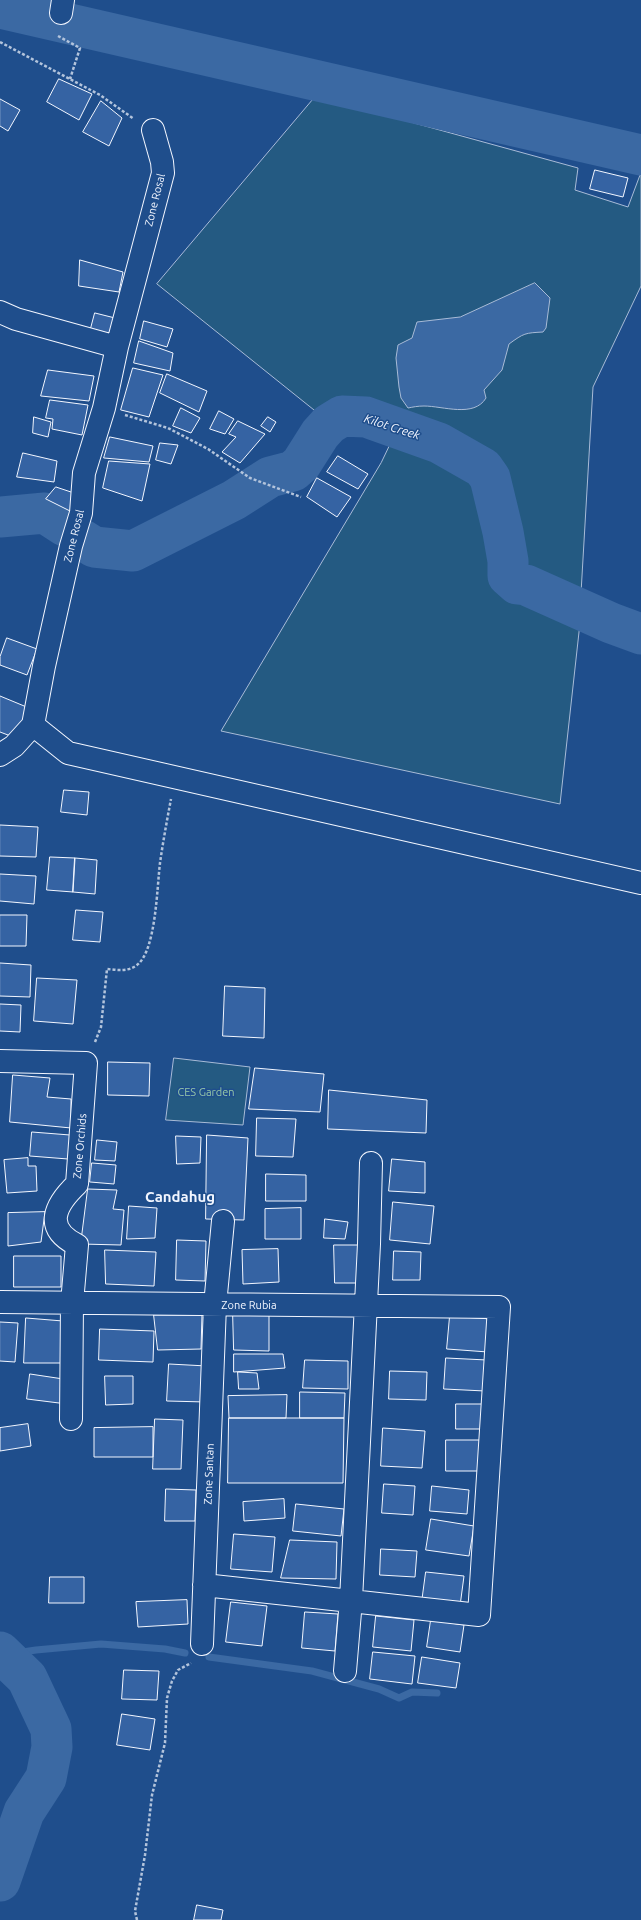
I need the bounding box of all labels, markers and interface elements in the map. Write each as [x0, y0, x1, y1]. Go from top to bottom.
street label: Zone Rosal [142, 172, 168, 228]
water label: Kilot Creek [362, 411, 422, 443]
street label: Zone Rosal [61, 508, 87, 564]
park label: CES Garden [177, 1085, 235, 1099]
street label: Zone Orchids [71, 1113, 89, 1179]
district label: Candahug [145, 1188, 215, 1206]
street label: Zone Rubia [221, 1298, 277, 1312]
street label: Zone Santan [201, 1443, 217, 1505]

